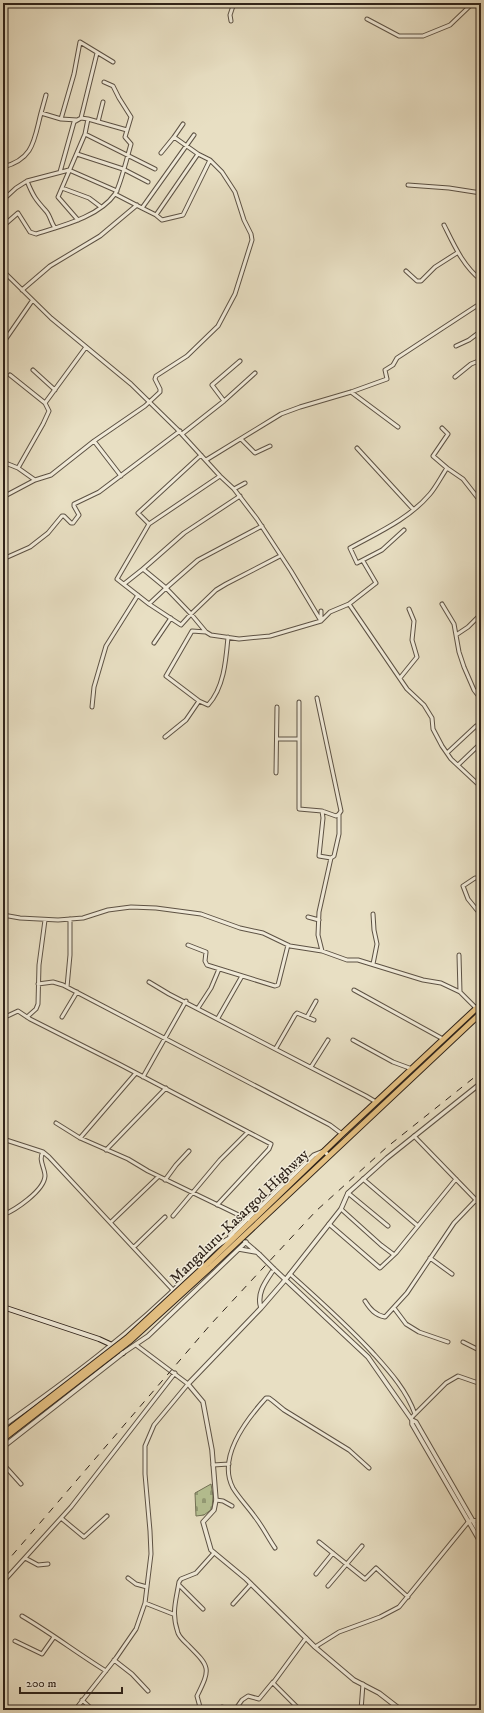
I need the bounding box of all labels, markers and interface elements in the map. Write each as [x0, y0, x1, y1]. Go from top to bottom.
street label: Mangaluru-Kasargod Highway [166, 1144, 313, 1288]
scale bar [20, 1669, 122, 1695]
text: 200 m [26, 1676, 56, 1691]

